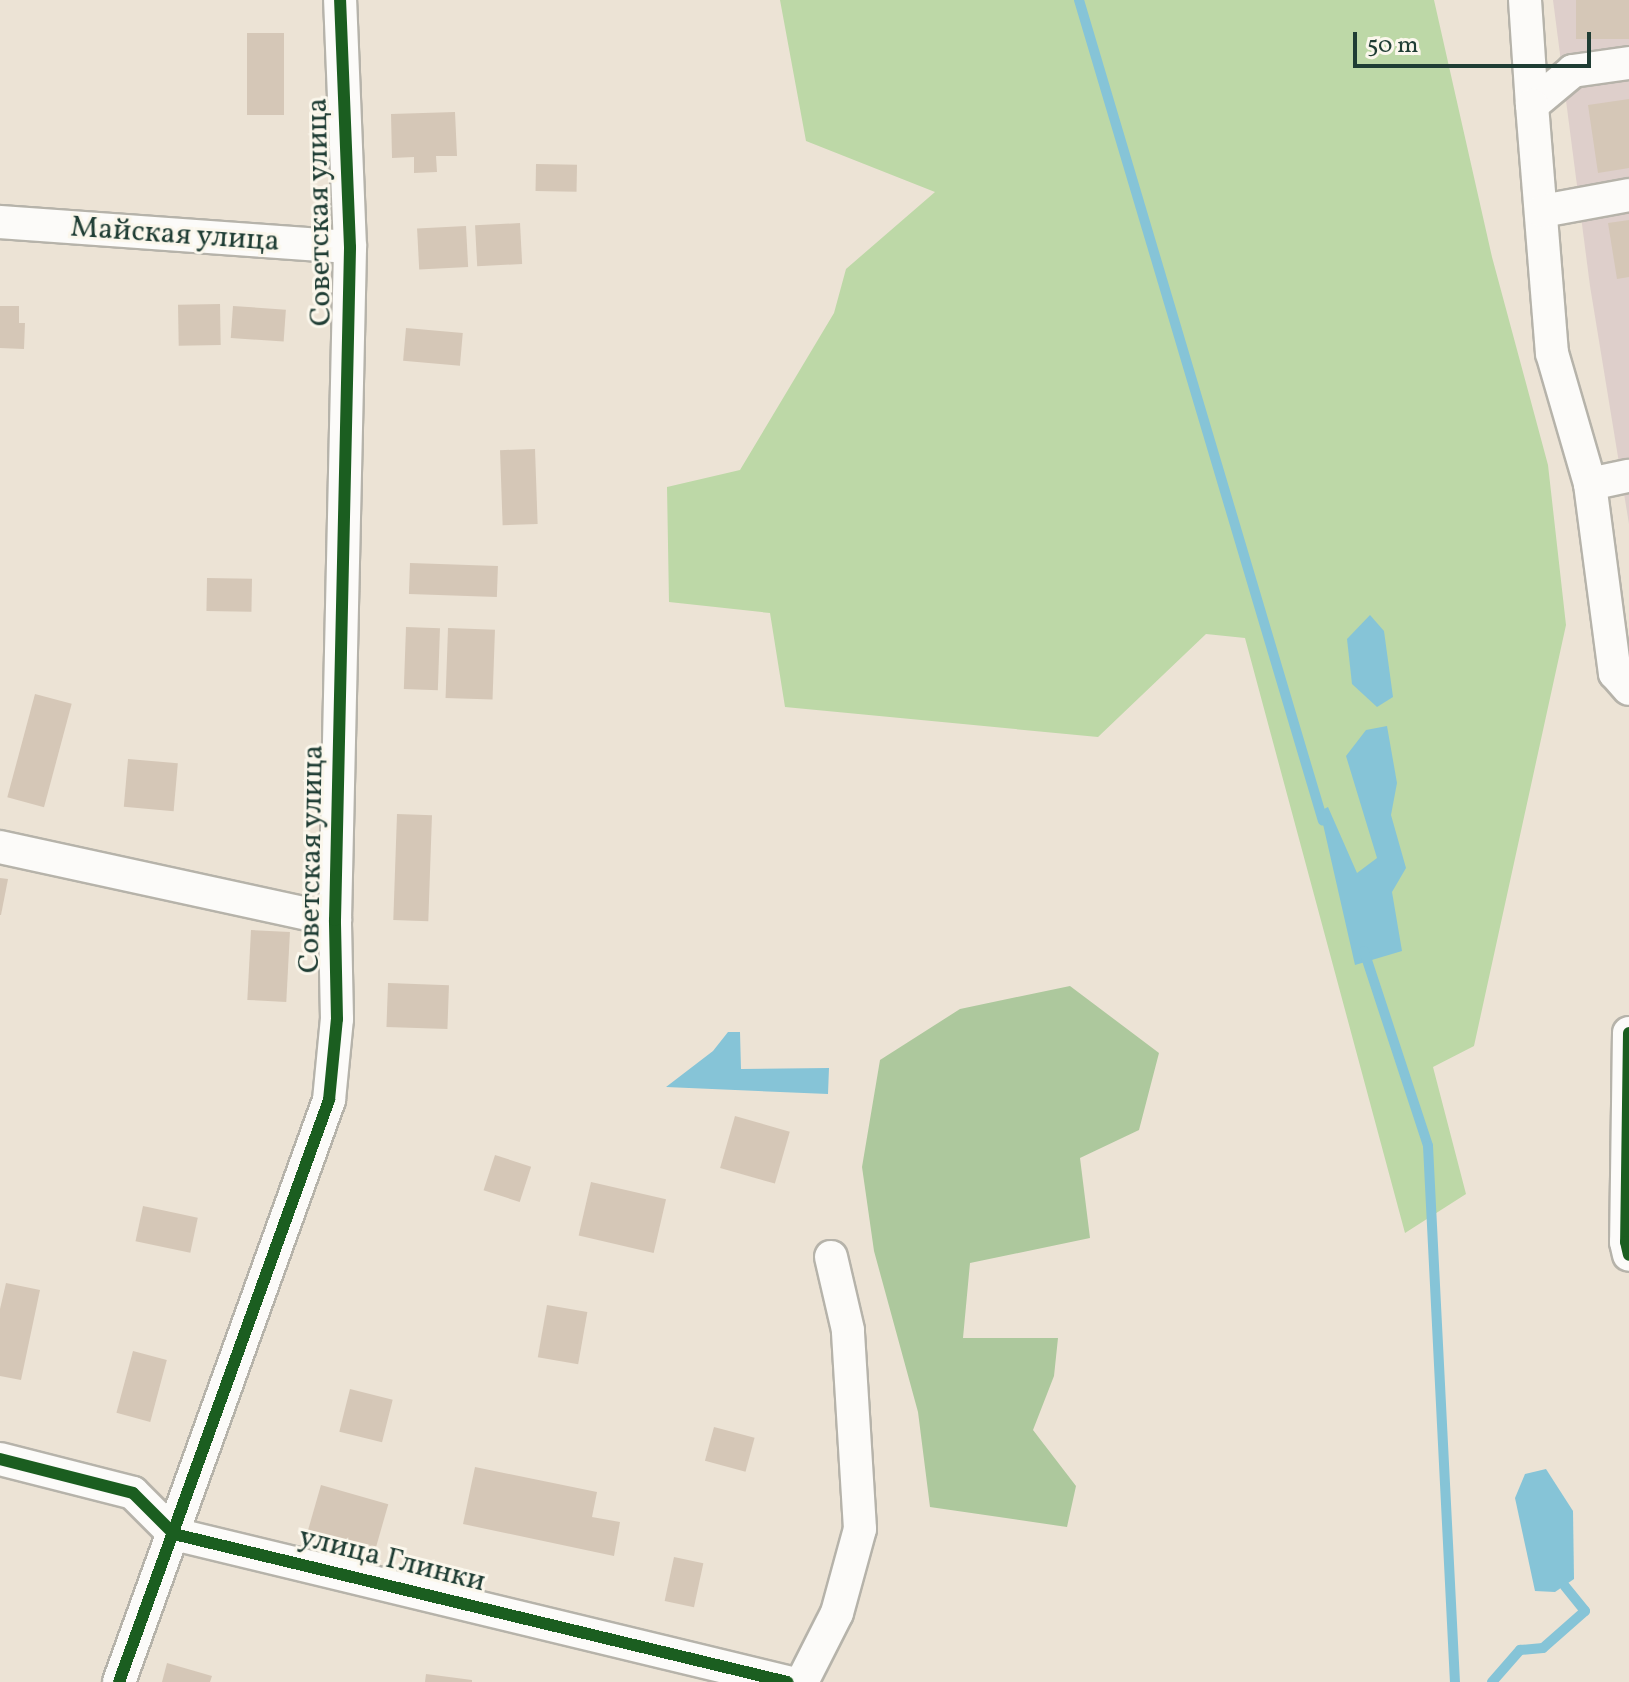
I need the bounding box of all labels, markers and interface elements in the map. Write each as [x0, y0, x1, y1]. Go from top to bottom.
scale bar [1357, 16, 1595, 66]
text: 50 m [1367, 29, 1419, 63]
street label: Советская улица [300, 97, 340, 327]
street label: Майская улица [69, 210, 281, 260]
street label: Советская улица [292, 744, 332, 974]
street label: улица Глинки [295, 1519, 489, 1601]

